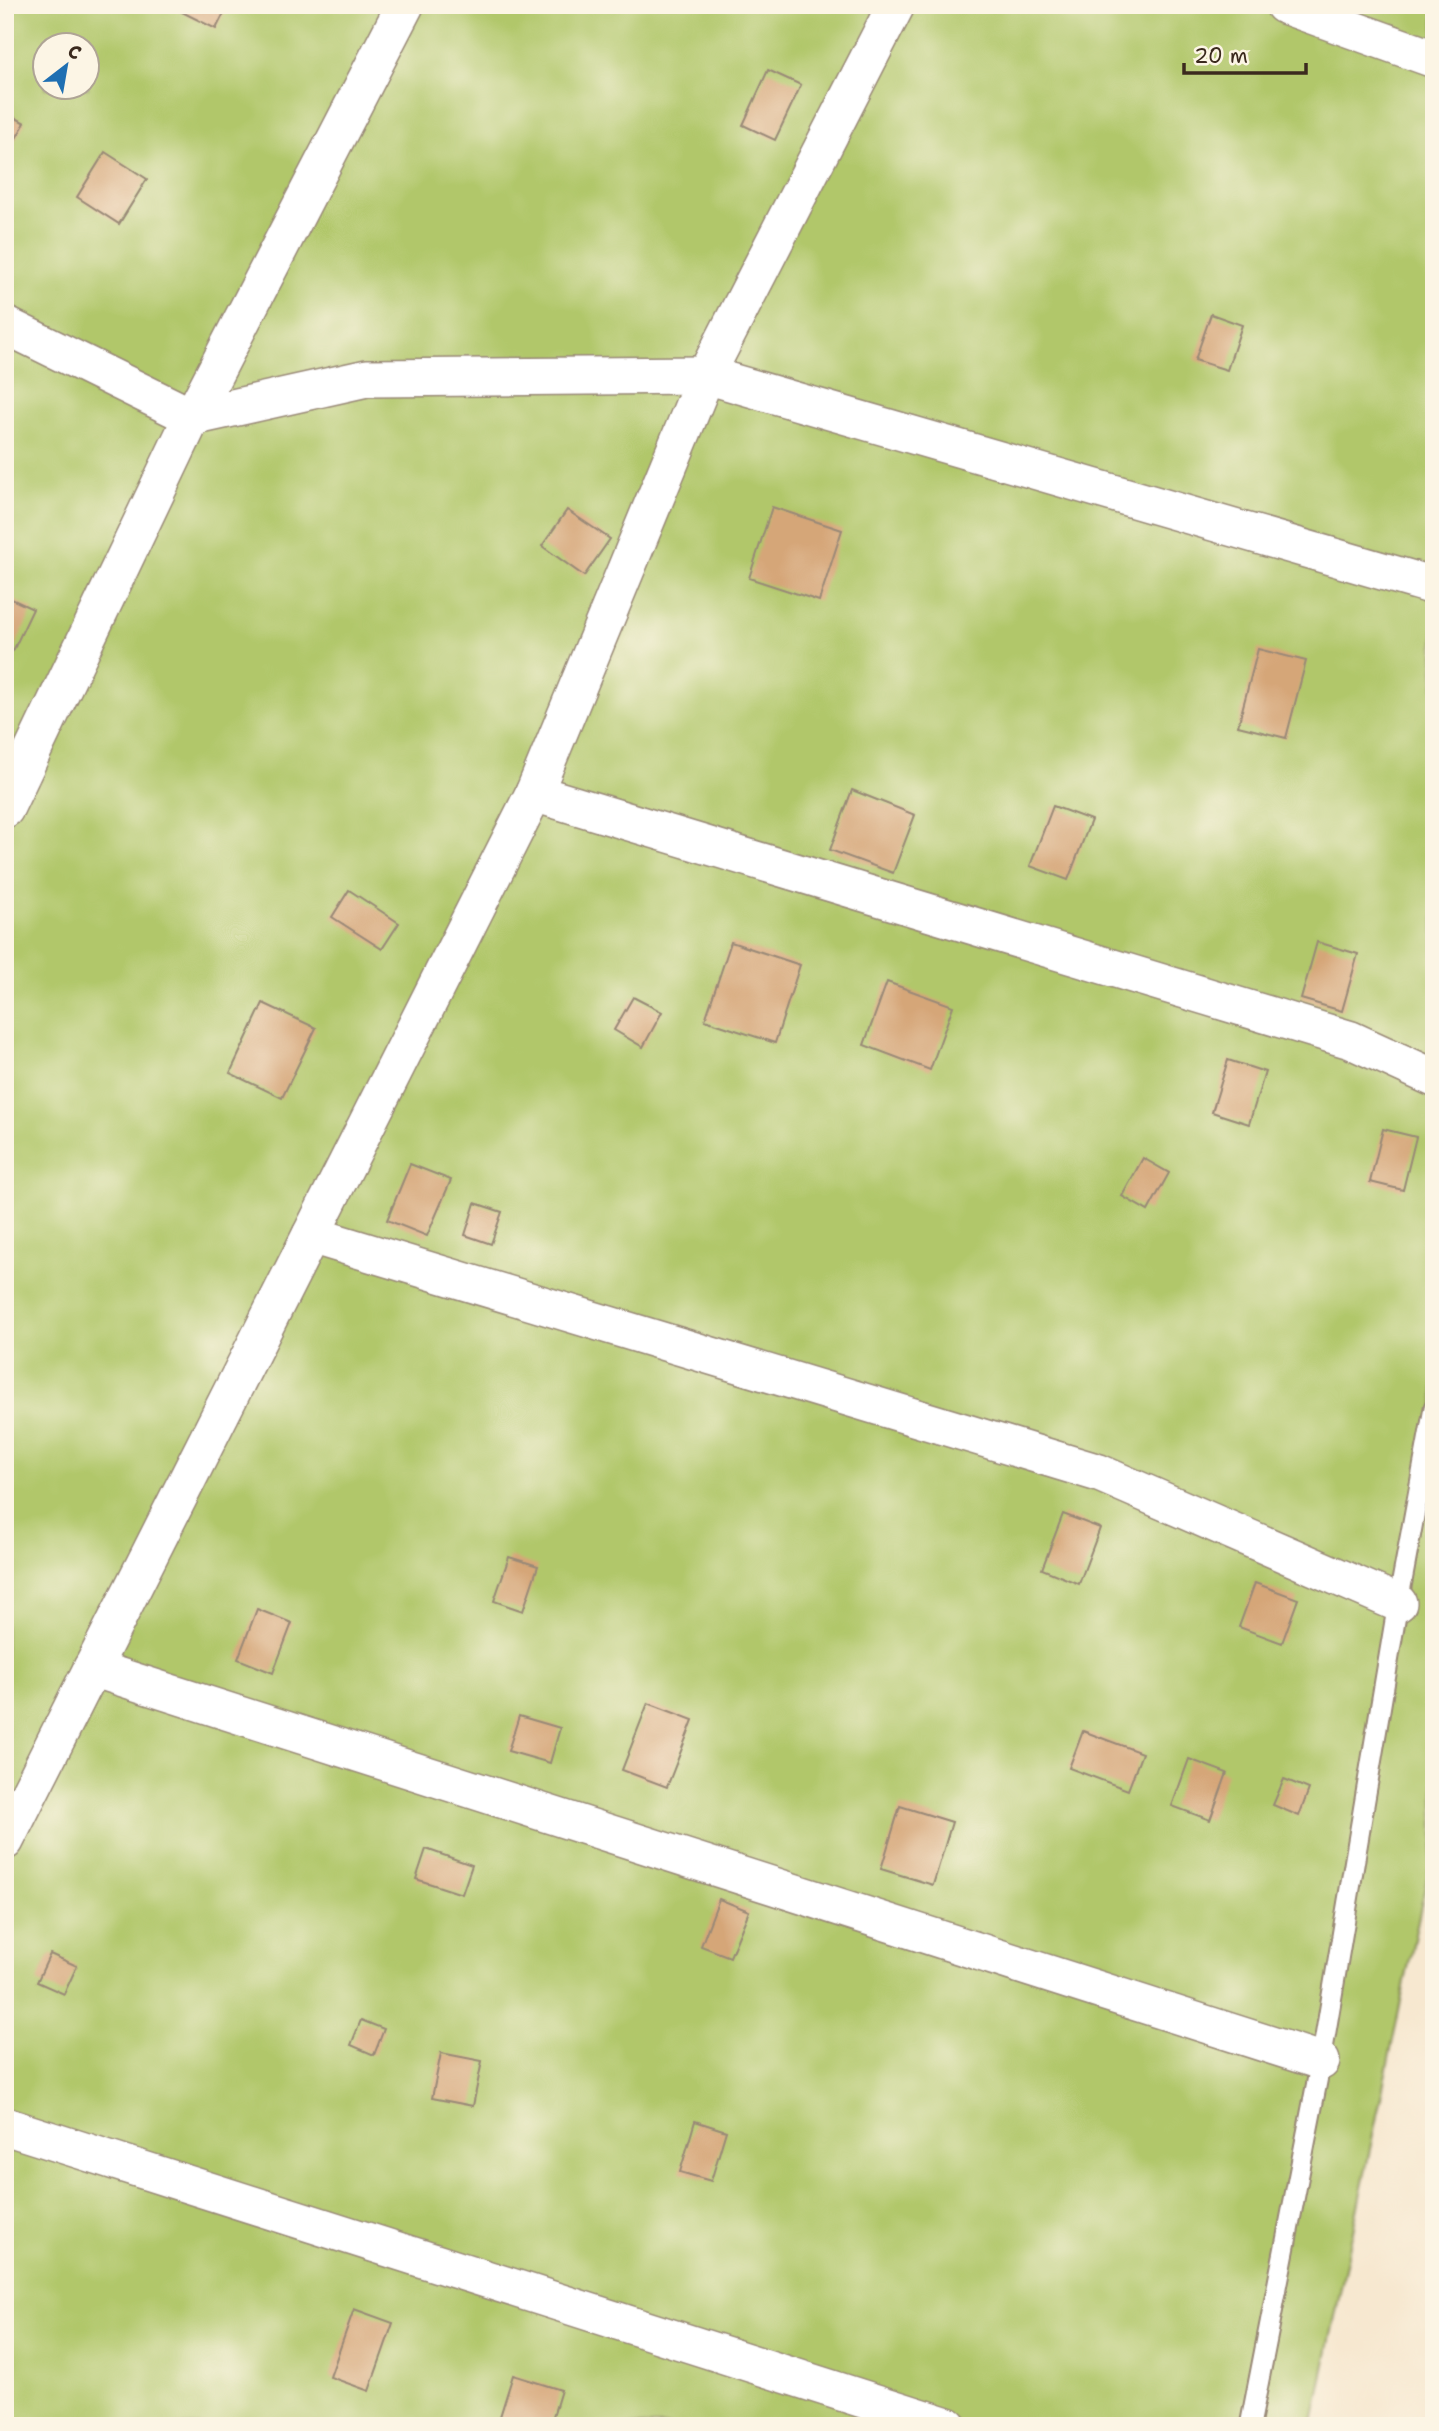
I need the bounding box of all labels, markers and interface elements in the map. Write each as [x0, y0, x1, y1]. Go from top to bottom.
north arrow [32, 32, 102, 102]
scale bar [1184, 32, 1306, 76]
text: С [63, 38, 86, 66]
text: 20 m [1194, 42, 1248, 70]

